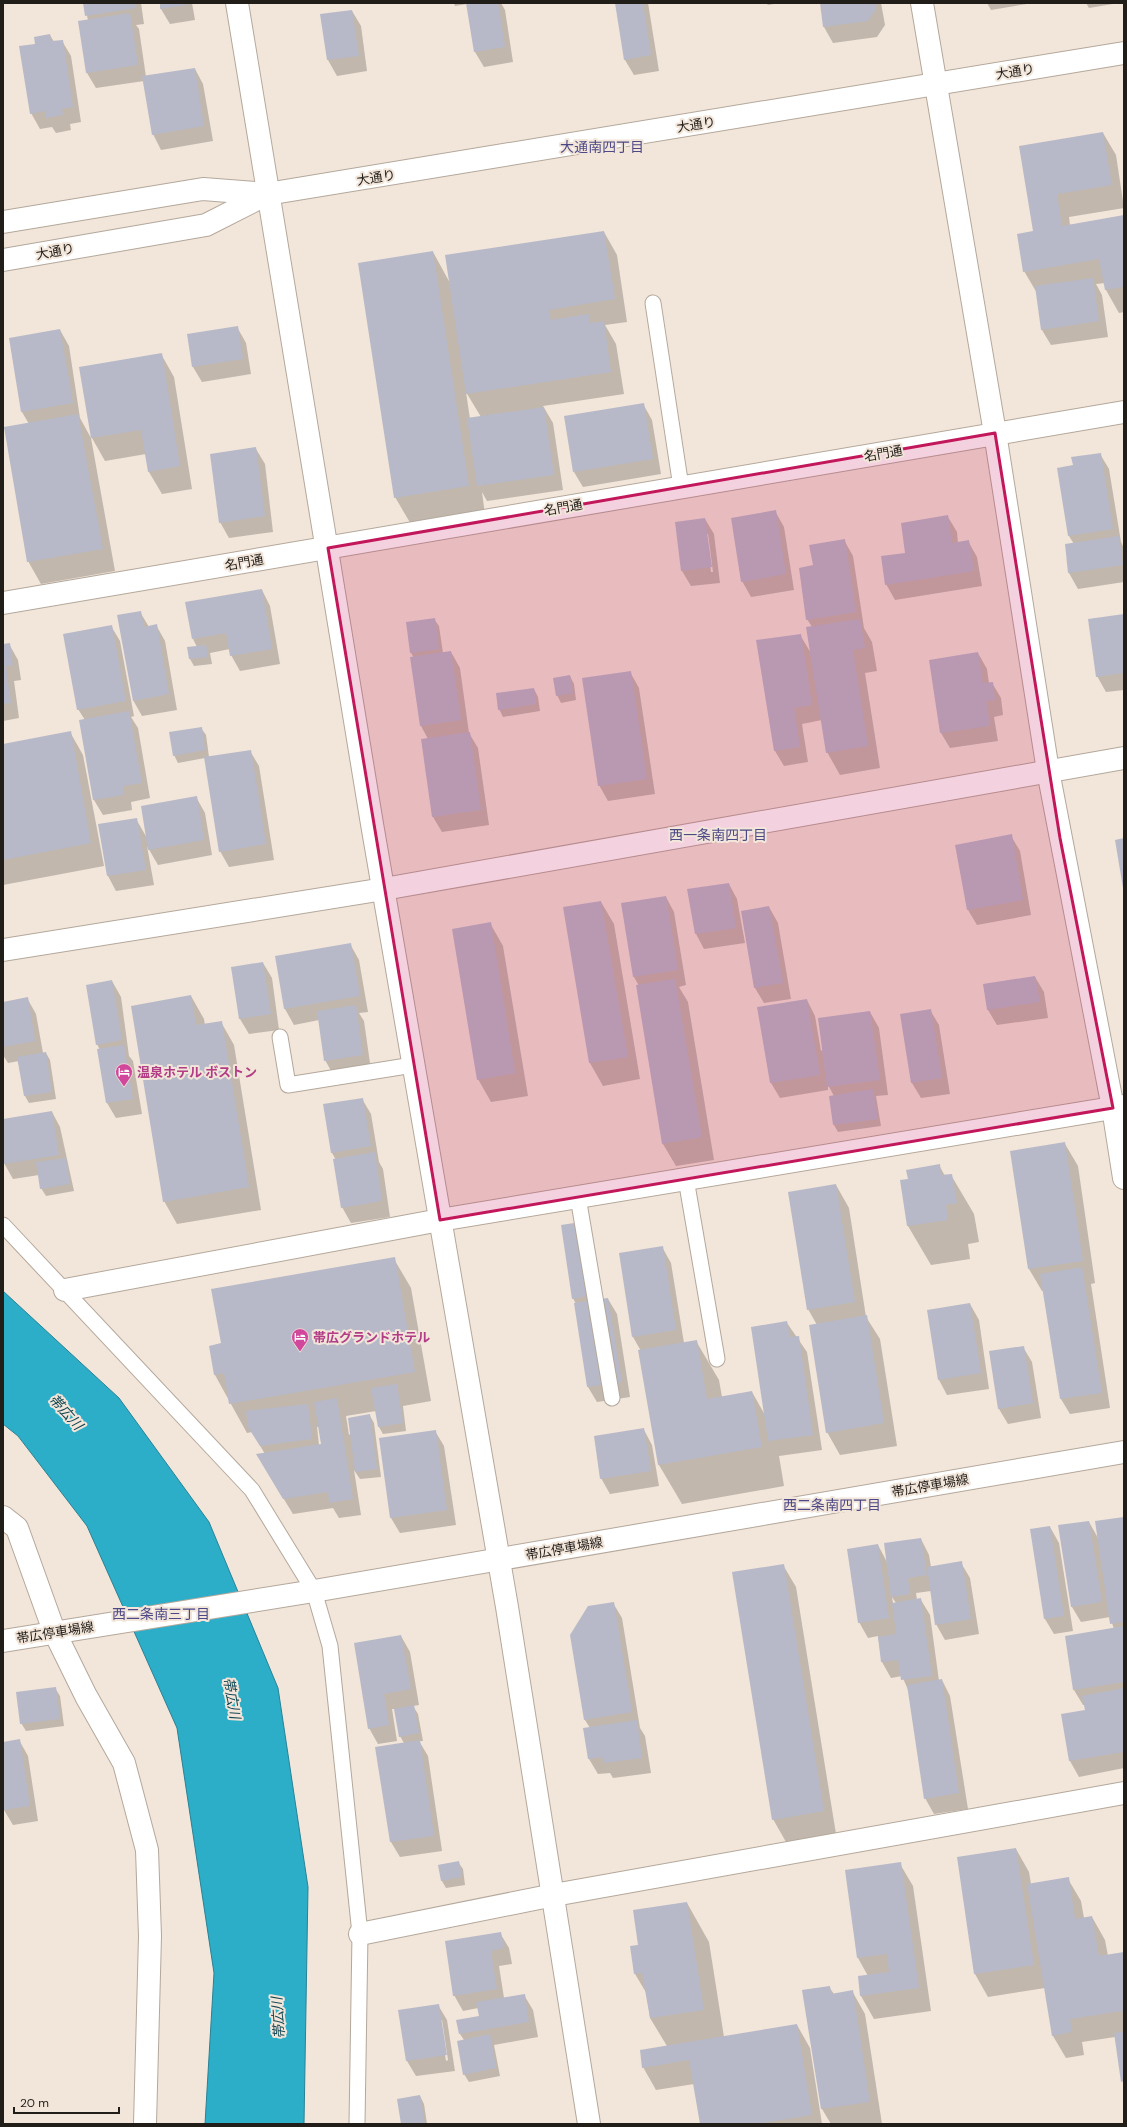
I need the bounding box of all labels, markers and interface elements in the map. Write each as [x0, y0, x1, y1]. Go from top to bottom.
street label: 大通り [994, 60, 1036, 83]
street label: 大通り [675, 113, 717, 136]
district label: 大通南四丁目 [560, 138, 644, 156]
street label: 大通り [355, 166, 397, 189]
street label: 大通り [34, 240, 76, 263]
street label: 名門通 [862, 442, 904, 465]
street label: 名門通 [542, 496, 584, 519]
street label: 名門通 [223, 551, 265, 574]
district label: 西一条南四丁目 [669, 826, 767, 844]
hotel icon: 温泉ホテル ボストン [114, 1062, 134, 1087]
place label: 温泉ホテル ボストン [137, 1064, 257, 1081]
hotel icon: 帯広グランドホテル [290, 1327, 310, 1352]
place label: 帯広グランドホテル [313, 1329, 430, 1346]
water label: 帯広川 [45, 1390, 88, 1435]
street label: 帯広停車場線 [890, 1470, 970, 1501]
district label: 西二条南四丁目 [783, 1496, 881, 1514]
street label: 帯広停車場線 [524, 1533, 604, 1564]
district label: 西二条南三丁目 [112, 1605, 210, 1623]
street label: 帯広停車場線 [15, 1618, 95, 1647]
water label: 帯広川 [219, 1676, 245, 1722]
water label: 帯広川 [267, 1994, 288, 2040]
scale bar [14, 2089, 119, 2115]
text: 20 m [20, 2095, 49, 2111]

